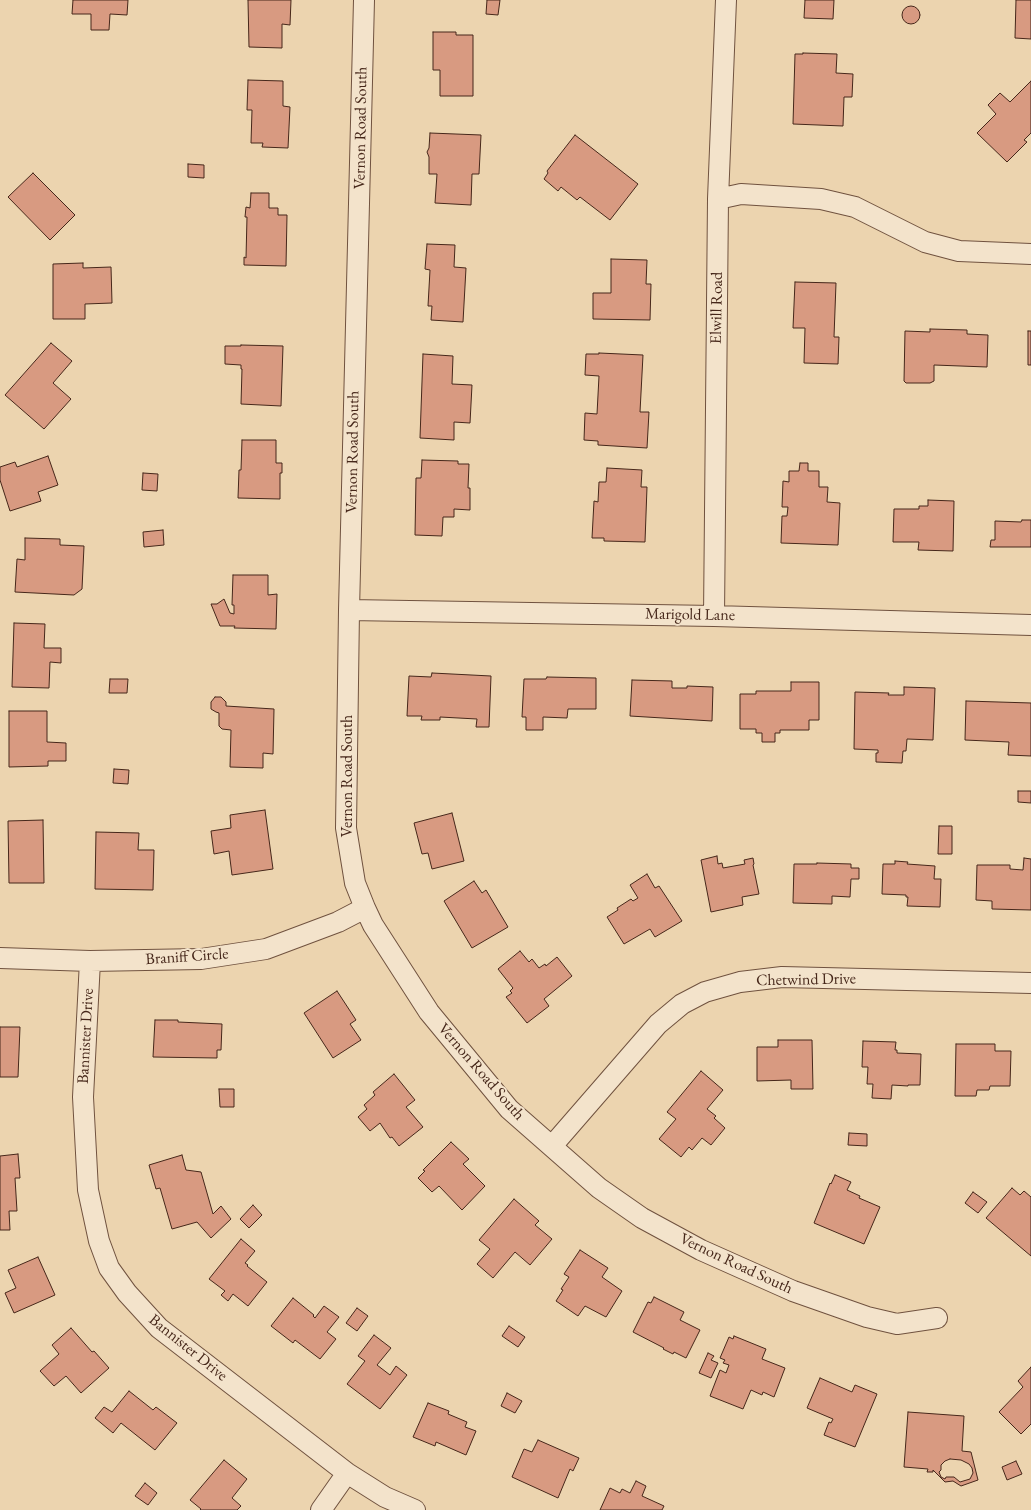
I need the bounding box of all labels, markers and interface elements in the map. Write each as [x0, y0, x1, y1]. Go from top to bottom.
street label: Vernon Road South [350, 67, 372, 189]
street label: Elwill Road [707, 272, 727, 344]
street label: Vernon Road South [342, 391, 364, 513]
street label: Marigold Lane [645, 605, 735, 625]
street label: Vernon Road South [338, 715, 358, 837]
street label: Braniff Circle [145, 945, 229, 969]
street label: Chetwind Drive [756, 970, 856, 990]
street label: Bannister Drive [74, 988, 98, 1084]
street label: Vernon Road South [434, 1019, 528, 1125]
street label: Vernon Road South [676, 1229, 796, 1299]
street label: Bannister Drive [145, 1310, 231, 1386]

